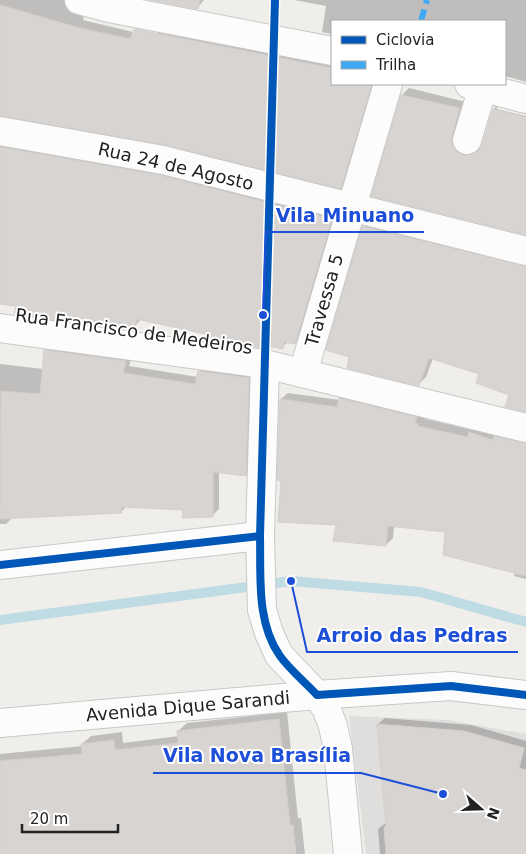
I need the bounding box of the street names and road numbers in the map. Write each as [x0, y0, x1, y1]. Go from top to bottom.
street label: Rua 24 de Agosto [96, 138, 256, 194]
street label: Travessa 5 [300, 251, 347, 350]
street label: Rua Francisco de Medeiros [14, 304, 254, 358]
street label: Avenida Dique Sarandi [85, 687, 291, 725]

